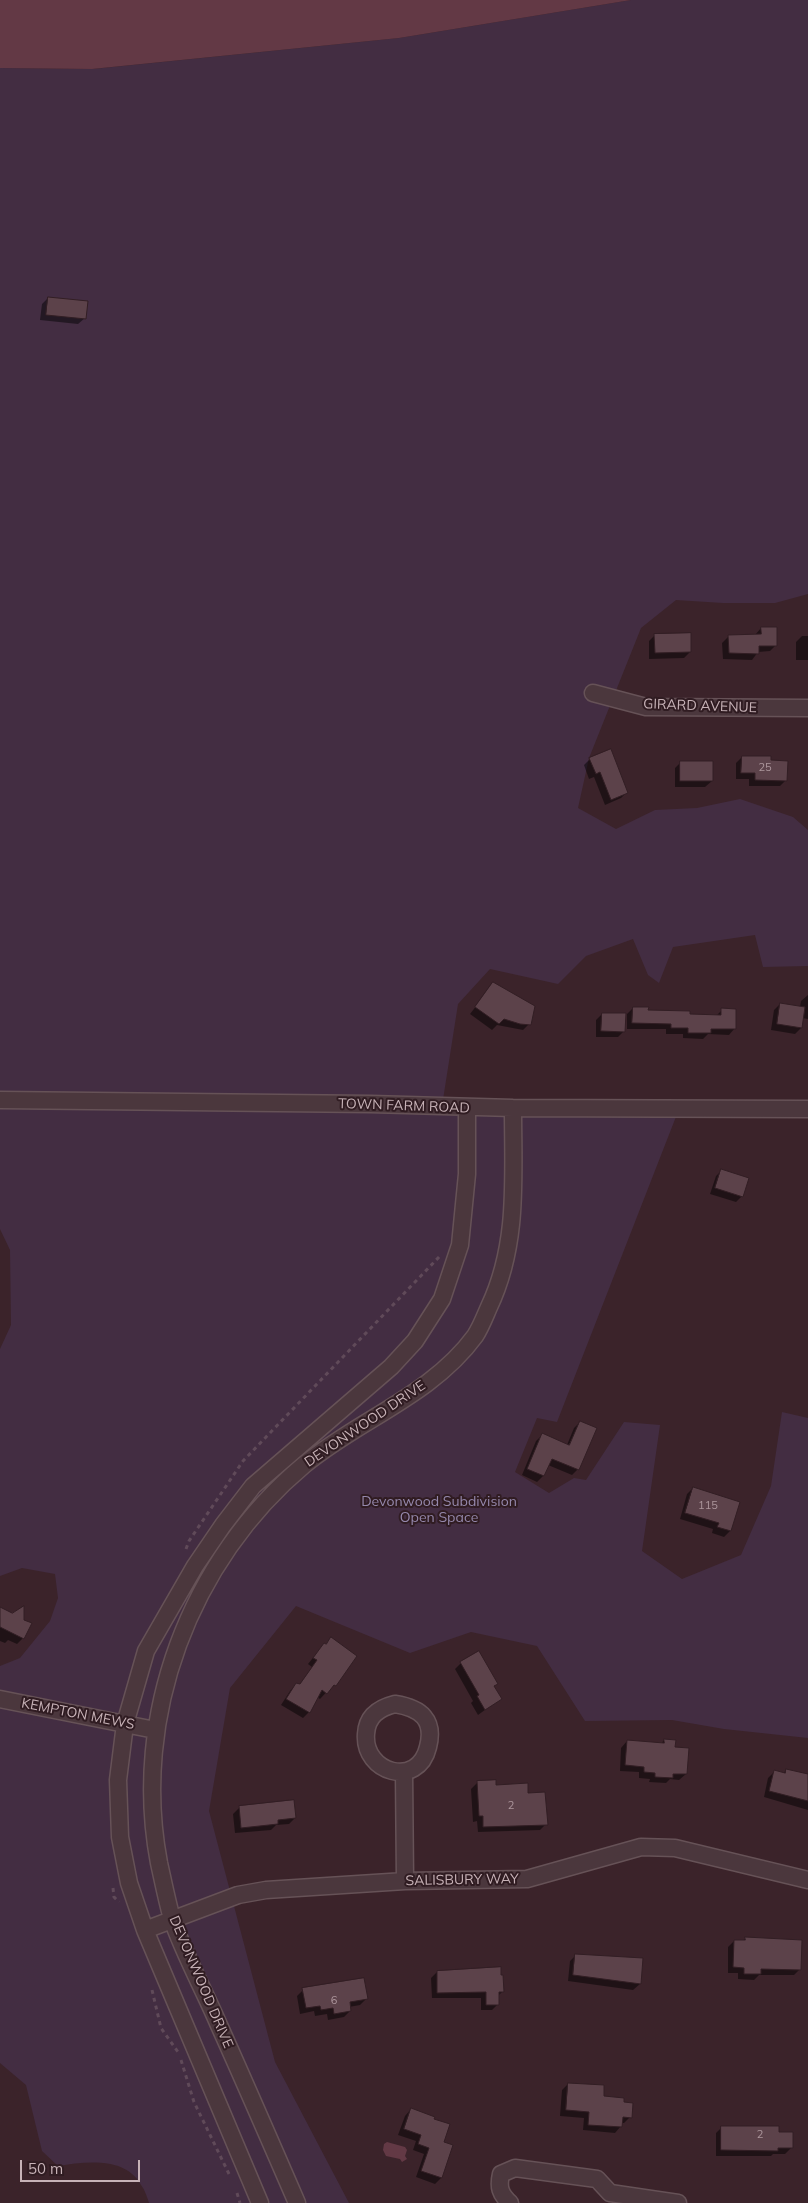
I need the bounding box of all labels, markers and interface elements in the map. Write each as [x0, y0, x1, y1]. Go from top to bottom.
street label: GIRARD AVENUE [643, 696, 757, 716]
house number: 25 [758, 761, 772, 775]
street label: TOWN FARM ROAD [338, 1095, 470, 1117]
street label: DEVONWOOD DRIVE [301, 1377, 429, 1471]
park label: Devonwood Subdivision Open Space [361, 1494, 517, 1526]
house number: 115 [698, 1499, 718, 1513]
street label: KEMPTON MEWS [20, 1695, 136, 1733]
house number: 2 [508, 1799, 514, 1813]
street label: SALISBURY WAY [405, 1871, 519, 1889]
street label: DEVONWOOD DRIVE [165, 1913, 237, 2051]
house number: 6 [331, 1994, 337, 2008]
house number: 2 [757, 2128, 763, 2142]
scale bar [22, 2150, 142, 2182]
text: 50 m [28, 2159, 63, 2178]

